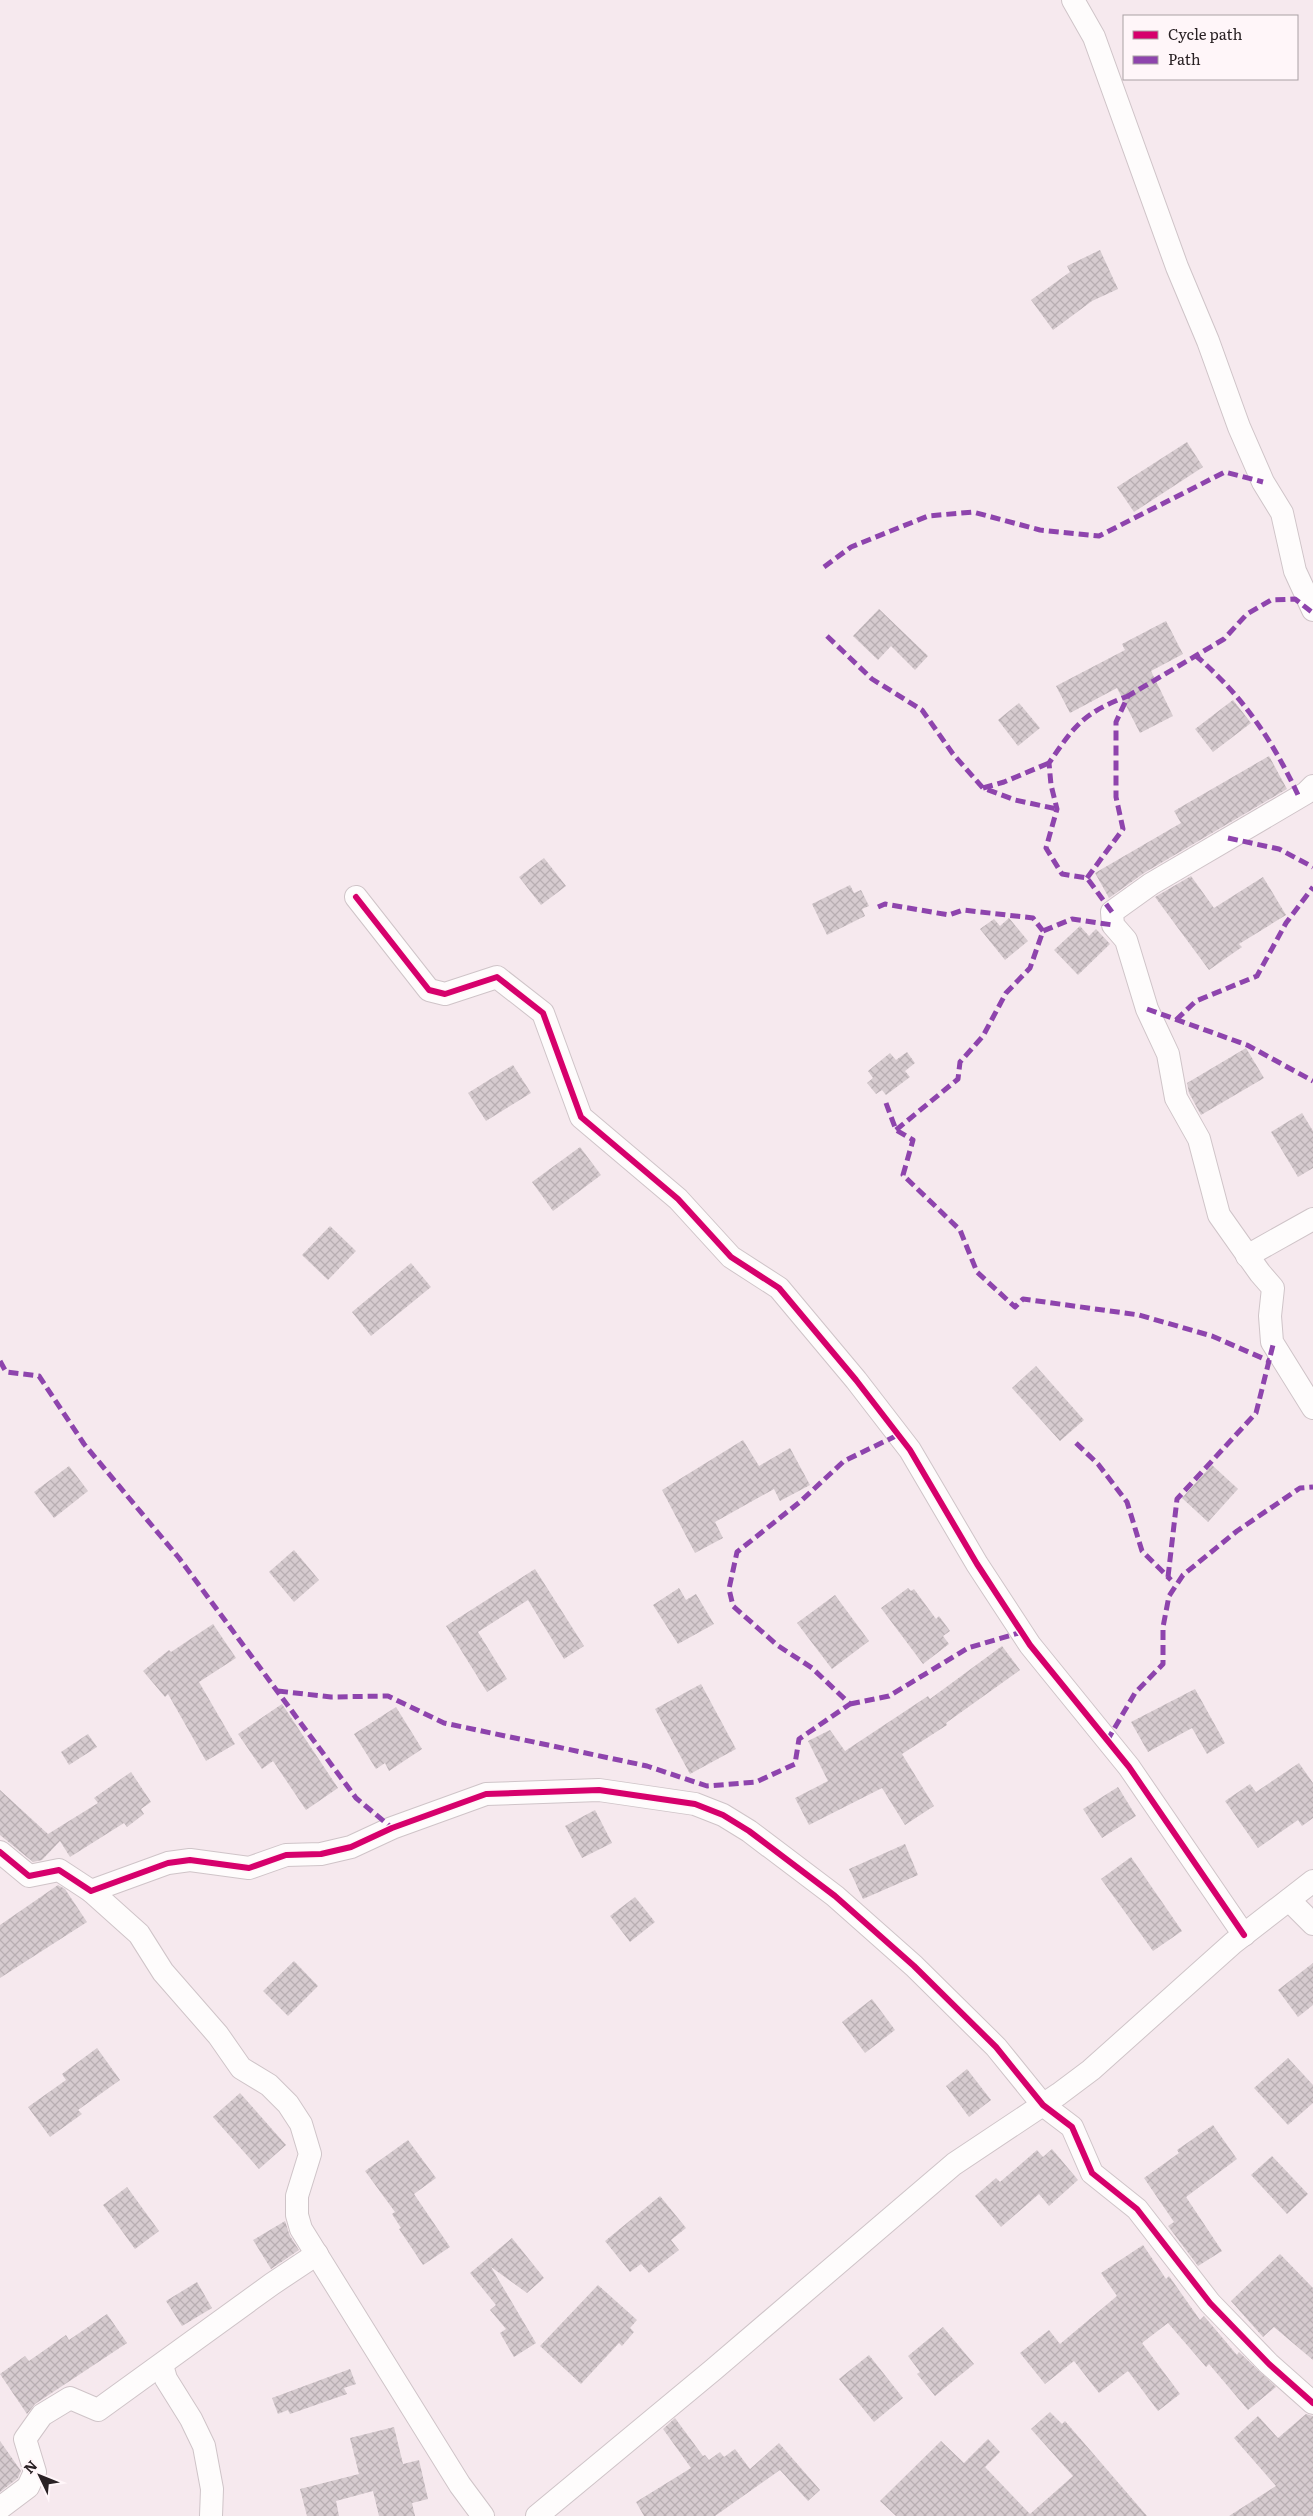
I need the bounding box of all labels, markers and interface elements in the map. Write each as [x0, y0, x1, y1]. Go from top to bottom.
legend [1123, 15, 1298, 80]
text: Cycle path [1168, 22, 1243, 45]
text: Path [1168, 47, 1201, 70]
north arrow [15, 2451, 65, 2501]
text: N [18, 2455, 41, 2478]

